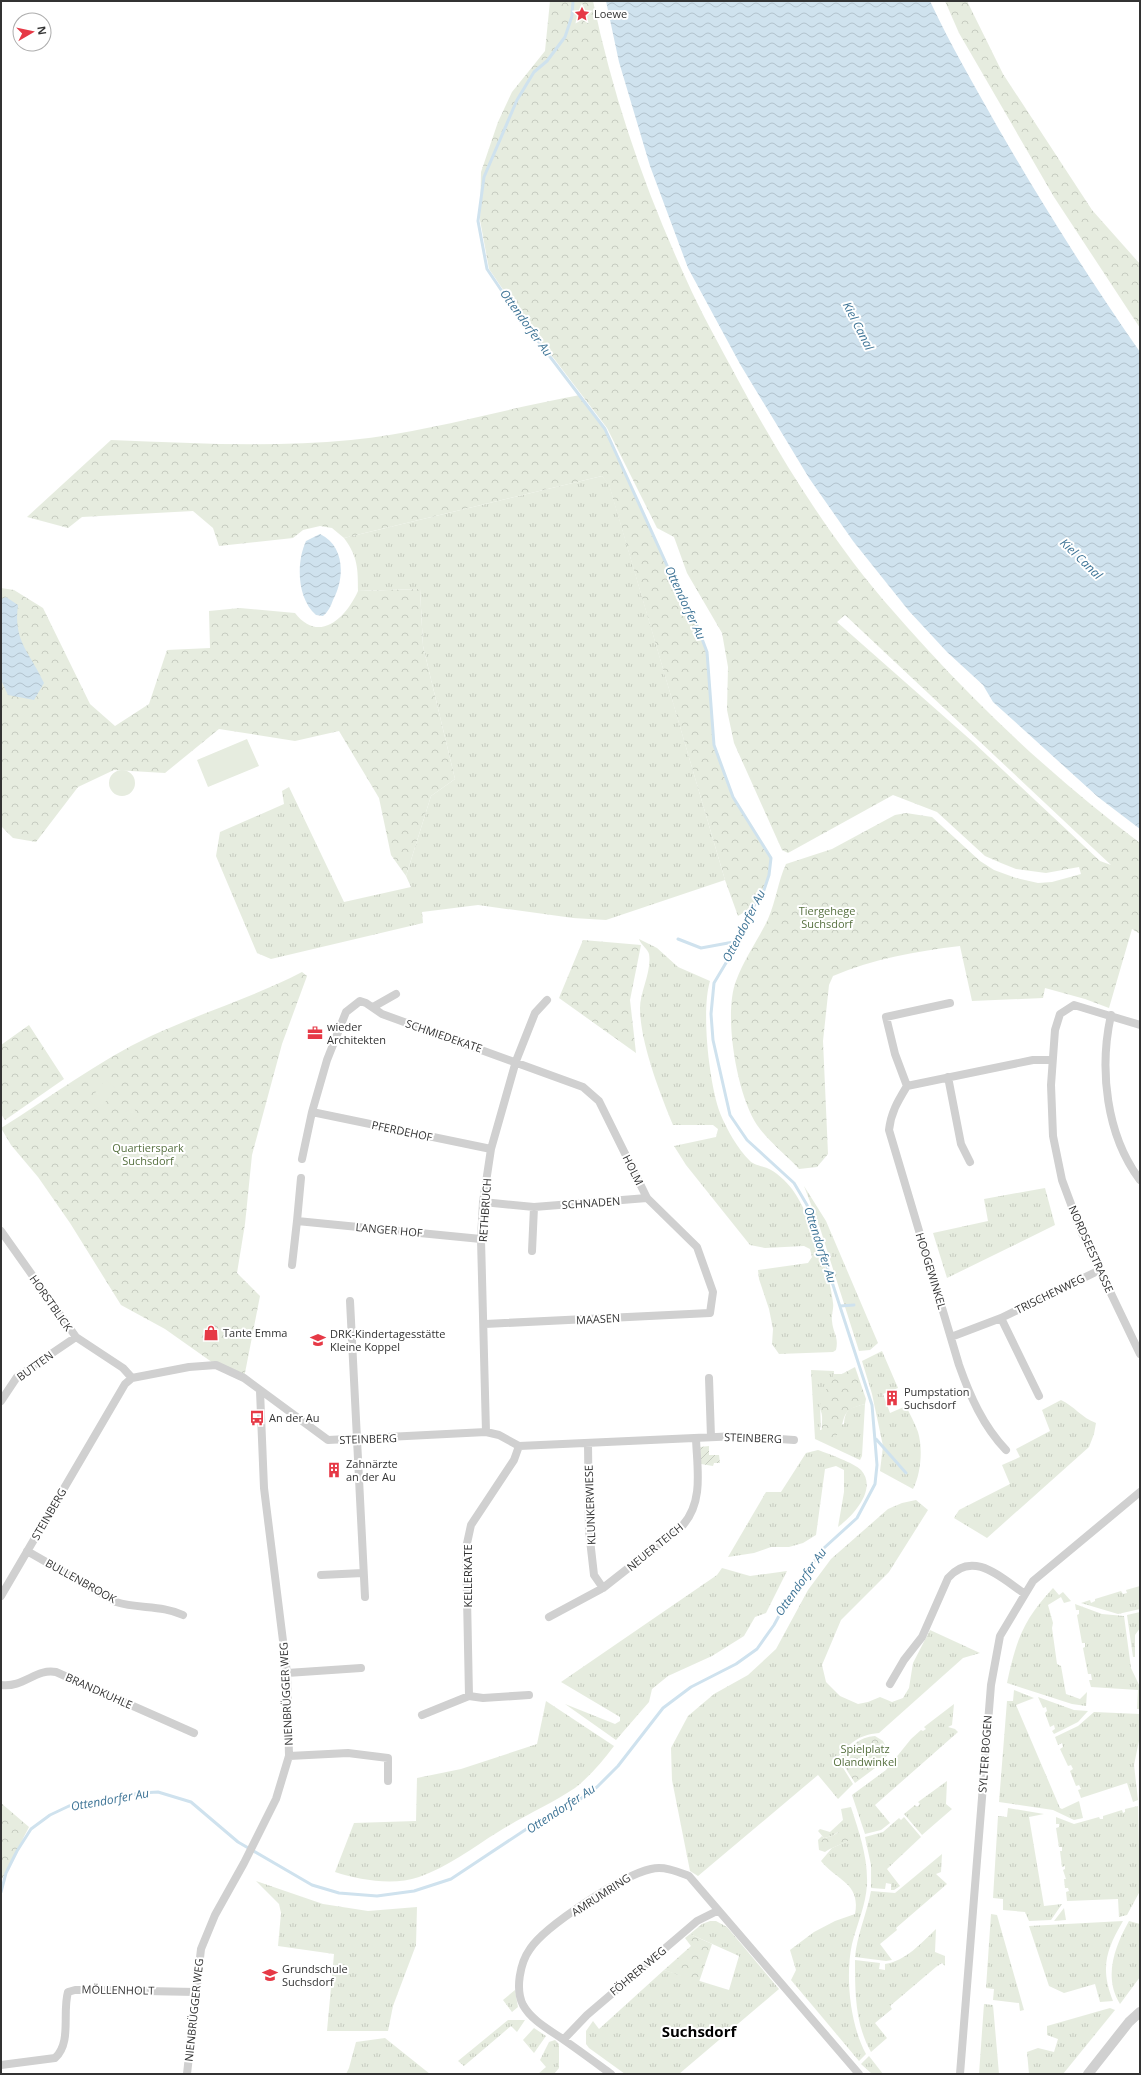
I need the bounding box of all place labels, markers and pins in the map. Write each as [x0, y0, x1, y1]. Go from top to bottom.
place icon: Loewe [573, 5, 591, 23]
place label: Loewe [594, 6, 627, 21]
place label: wieder Architekten [327, 1019, 386, 1047]
office icon: wieder Architekten [306, 1024, 324, 1042]
shop icon: Tante Emma [202, 1324, 220, 1342]
place label: Tante Emma [223, 1325, 287, 1340]
place label: DRK-Kindertagesstätte Kleine Koppel [330, 1326, 445, 1354]
school or university icon: DRK-Kindertagesstätte Kleine Koppel [309, 1331, 327, 1349]
place label: Pumpstation Suchsdorf [904, 1384, 970, 1412]
building icon: Pumpstation Suchsdorf [883, 1389, 901, 1407]
bus stop icon: An der Au [248, 1409, 266, 1427]
place label: An der Au [269, 1410, 320, 1425]
place label: Zahnärzte an der Au [346, 1456, 398, 1484]
building icon: Zahnärzte an der Au [325, 1461, 343, 1479]
place label: Grundschule Suchsdorf [282, 1961, 348, 1989]
school or university icon: Grundschule Suchsdorf [261, 1966, 279, 1984]

